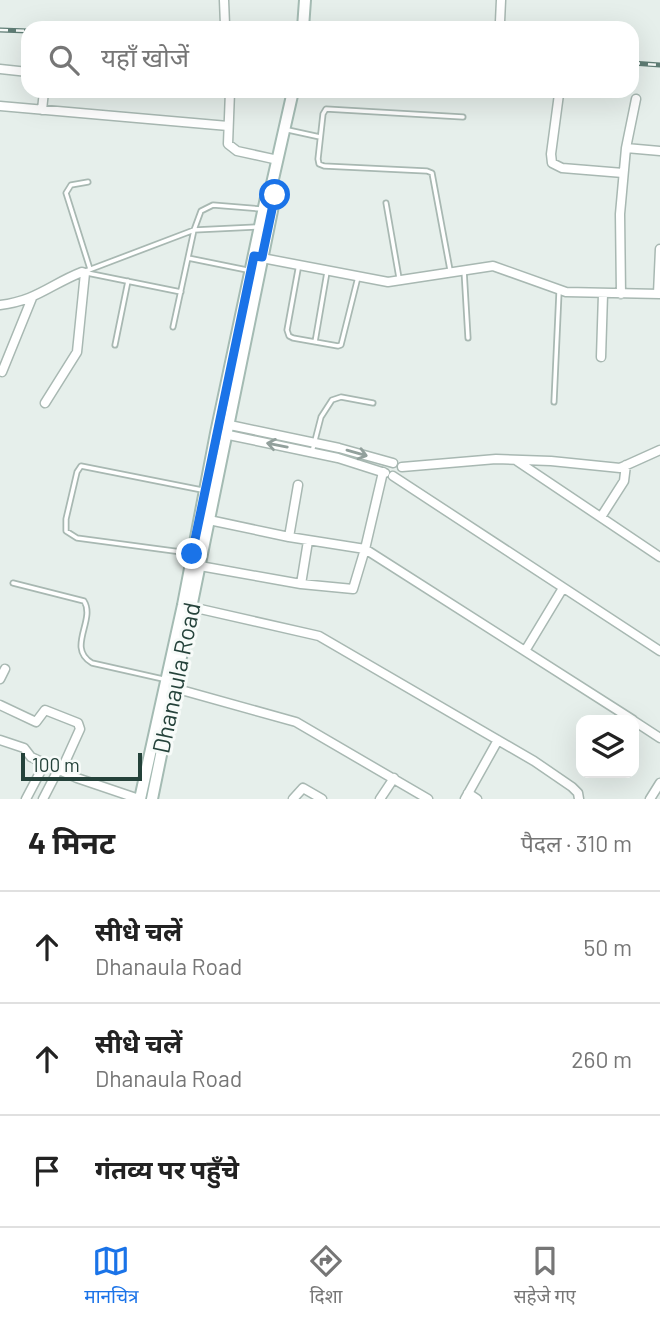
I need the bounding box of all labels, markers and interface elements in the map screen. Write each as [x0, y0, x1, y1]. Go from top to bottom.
search box [21, 21, 639, 98]
icon: search [45, 41, 83, 79]
text: यहाँ खोजें [101, 41, 189, 72]
route start [259, 179, 290, 210]
one-way arrow [266, 438, 289, 451]
one-way arrow [346, 447, 368, 460]
route end [176, 538, 207, 569]
street label: Dhanaula Road [145, 599, 206, 756]
map controls [576, 715, 639, 778]
button: layers [576, 715, 639, 778]
scale bar [21, 750, 142, 782]
text: 100 m [32, 753, 80, 776]
text: 4 मिनट [28, 824, 115, 860]
text: पैदल · 310 m [521, 829, 632, 857]
text: सीधे चलें [95, 915, 182, 946]
icon: ahead [28, 928, 66, 966]
text: 50 m [584, 933, 632, 961]
text: Dhanaula Road [95, 952, 242, 980]
text: सीधे चलें [95, 1027, 182, 1058]
icon: ahead [28, 1040, 66, 1078]
text: 260 m [571, 1045, 632, 1073]
text: Dhanaula Road [95, 1064, 242, 1092]
icon: arrive [28, 1152, 66, 1190]
text: गंतव्य पर पहुँचे [95, 1153, 239, 1184]
tab: मानचित्र [84, 1242, 139, 1311]
tab: दिशा [307, 1242, 345, 1311]
tab: सहेजे गए [514, 1242, 576, 1311]

